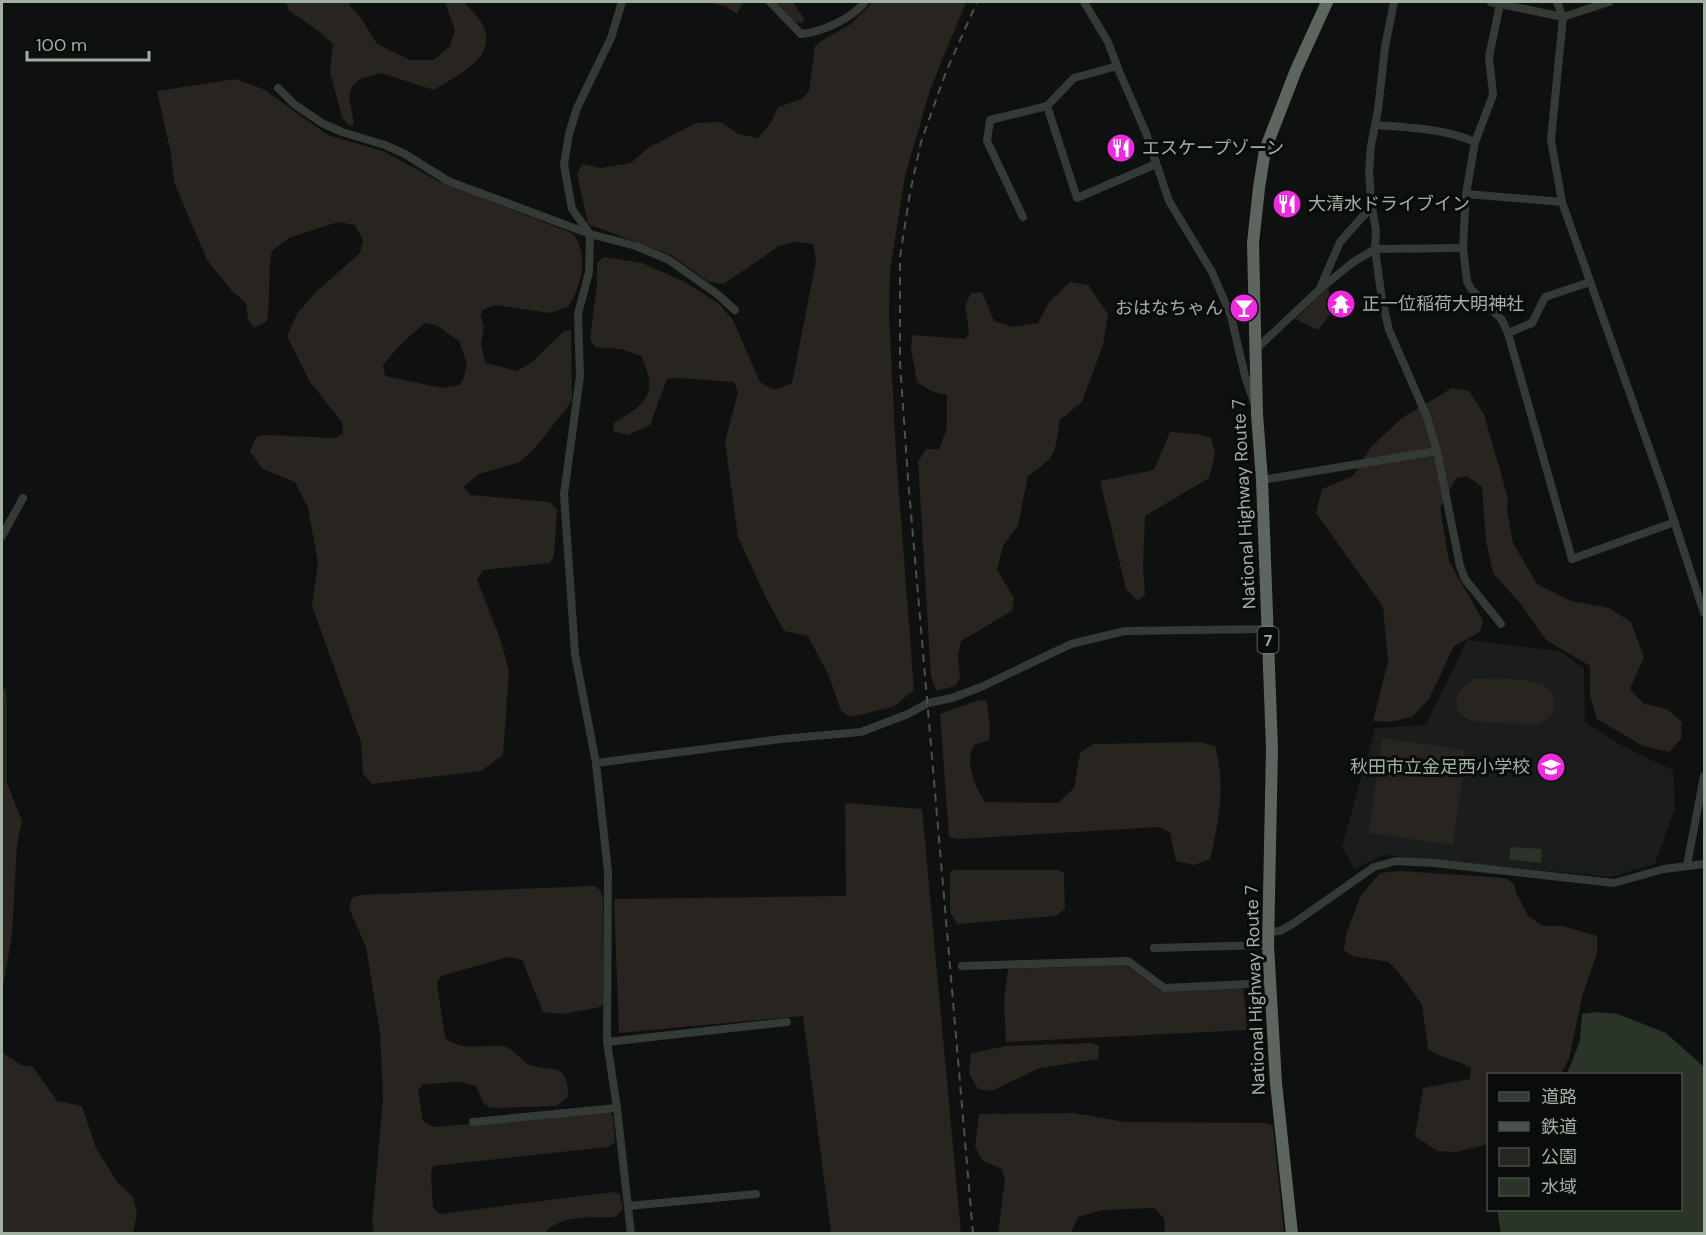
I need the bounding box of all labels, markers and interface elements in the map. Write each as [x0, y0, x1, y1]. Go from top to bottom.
scale bar [27, 24, 148, 62]
text: 100 m [36, 33, 87, 57]
restaurant icon: エスケープゾーン [1105, 132, 1137, 164]
place label: エスケープゾーン [1142, 136, 1284, 160]
restaurant icon: 大清水ドライブイン [1271, 188, 1303, 220]
place label: 大清水ドライブイン [1308, 192, 1470, 216]
temple icon: 正一位稲荷大明神社 [1325, 288, 1357, 320]
bar icon: おはなちゃん [1228, 292, 1260, 324]
place label: 正一位稲荷大明神社 [1362, 292, 1524, 316]
place label: おはなちゃん [1115, 296, 1223, 320]
street label: National Highway Route 7 [1227, 398, 1261, 610]
road number: 7 [1258, 627, 1278, 653]
school or university icon: 秋田市立金足西小学校 [1535, 751, 1567, 783]
place label: 秋田市立金足西小学校 [1350, 755, 1530, 779]
street label: National Highway Route 7 [1239, 885, 1271, 1095]
legend [1487, 1073, 1682, 1211]
text: 道路 [1541, 1085, 1577, 1109]
text: 鉄道 [1541, 1115, 1577, 1139]
text: 公園 [1541, 1145, 1577, 1169]
text: 水域 [1541, 1175, 1577, 1199]

